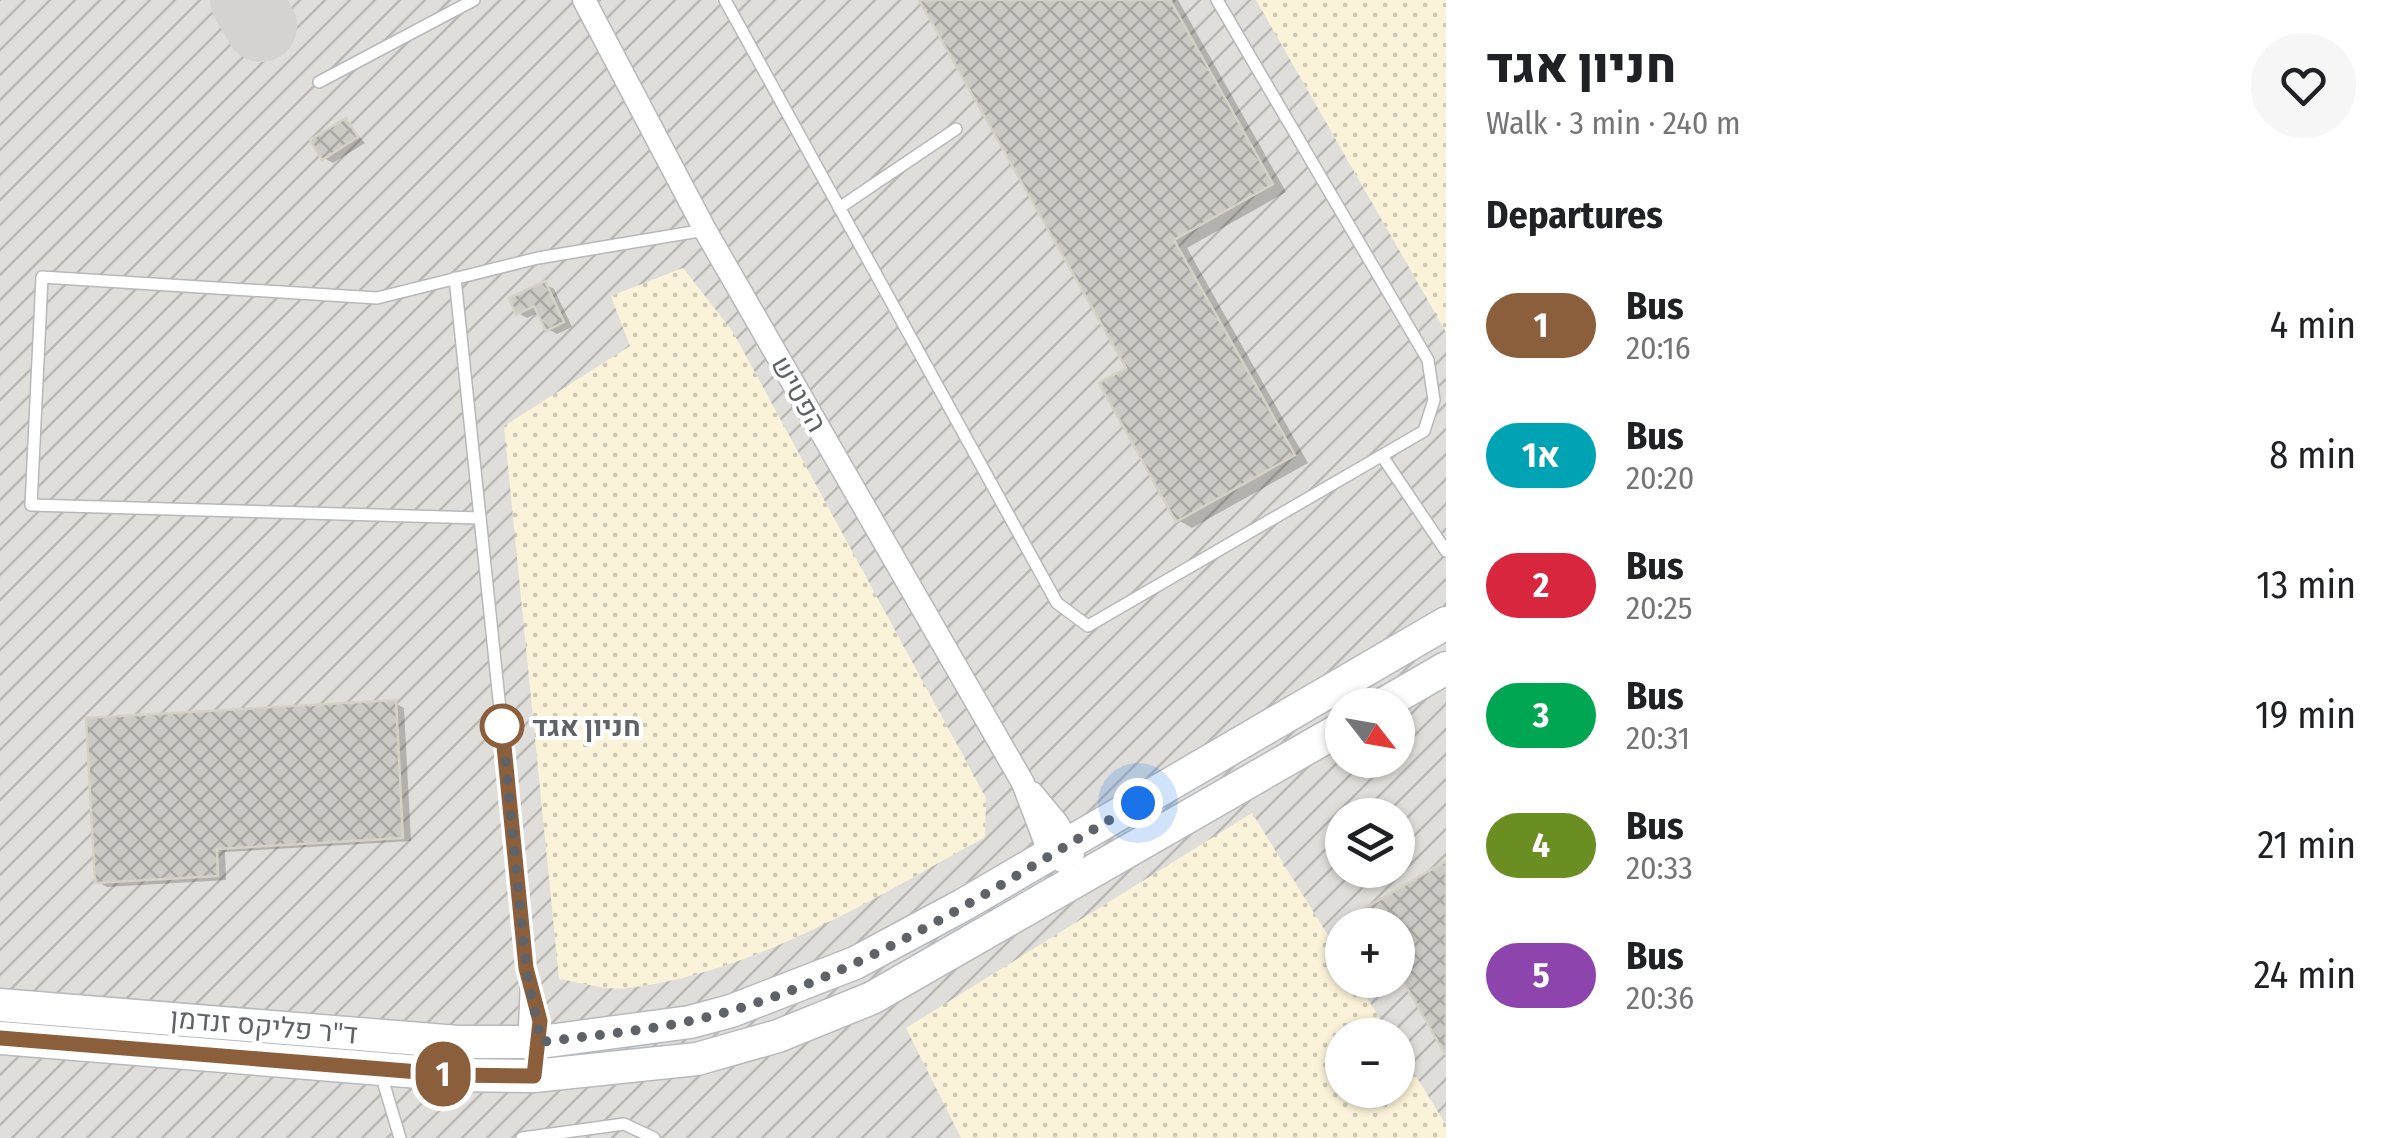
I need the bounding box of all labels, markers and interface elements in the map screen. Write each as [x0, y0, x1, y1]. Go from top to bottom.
button: heart [2251, 33, 2356, 138]
text: חניון אגד [1486, 37, 1676, 95]
text: Walk · 3 min · 240 m [1486, 104, 1741, 142]
text: Departures [1486, 192, 1663, 238]
text: Bus [1626, 283, 1684, 329]
text: 4 min [2270, 302, 2356, 348]
text: 1 [1534, 304, 1548, 346]
text: 20:16 [1626, 329, 1691, 367]
street label: הפטיש [764, 350, 834, 438]
text: Bus [1626, 413, 1684, 459]
text: 8 min [2269, 432, 2356, 478]
text: 1א [1522, 434, 1560, 476]
text: 20:20 [1626, 459, 1694, 497]
text: Bus [1626, 543, 1684, 589]
text: 13 min [2256, 562, 2356, 608]
text: 2 [1533, 564, 1549, 606]
text: 20:25 [1626, 589, 1692, 627]
text: Bus [1626, 673, 1684, 719]
north arrow [1325, 688, 1415, 778]
map controls [1325, 688, 1415, 1108]
text: 19 min [2255, 692, 2356, 738]
text: 3 [1533, 694, 1549, 736]
marker: חניון אגד [481, 705, 523, 747]
place label: חניון אגד [532, 710, 641, 743]
text: 20:31 [1626, 719, 1690, 757]
your location [1113, 778, 1163, 828]
button: layers [1325, 798, 1415, 888]
text: Bus [1626, 803, 1684, 849]
text: 21 min [2258, 822, 2356, 868]
text: 4 [1532, 824, 1550, 866]
text: 20:33 [1626, 849, 1693, 887]
button: + [1325, 908, 1415, 998]
text: Bus [1626, 933, 1684, 979]
text: 24 min [2254, 952, 2356, 998]
text: 5 [1532, 954, 1550, 996]
text: 20:36 [1626, 979, 1694, 1017]
street label: ד"ר פליקס זנדמן [169, 1001, 359, 1051]
button: − [1325, 1018, 1415, 1108]
line badge: 1 [410, 1042, 476, 1106]
text: 1 [436, 1053, 450, 1095]

